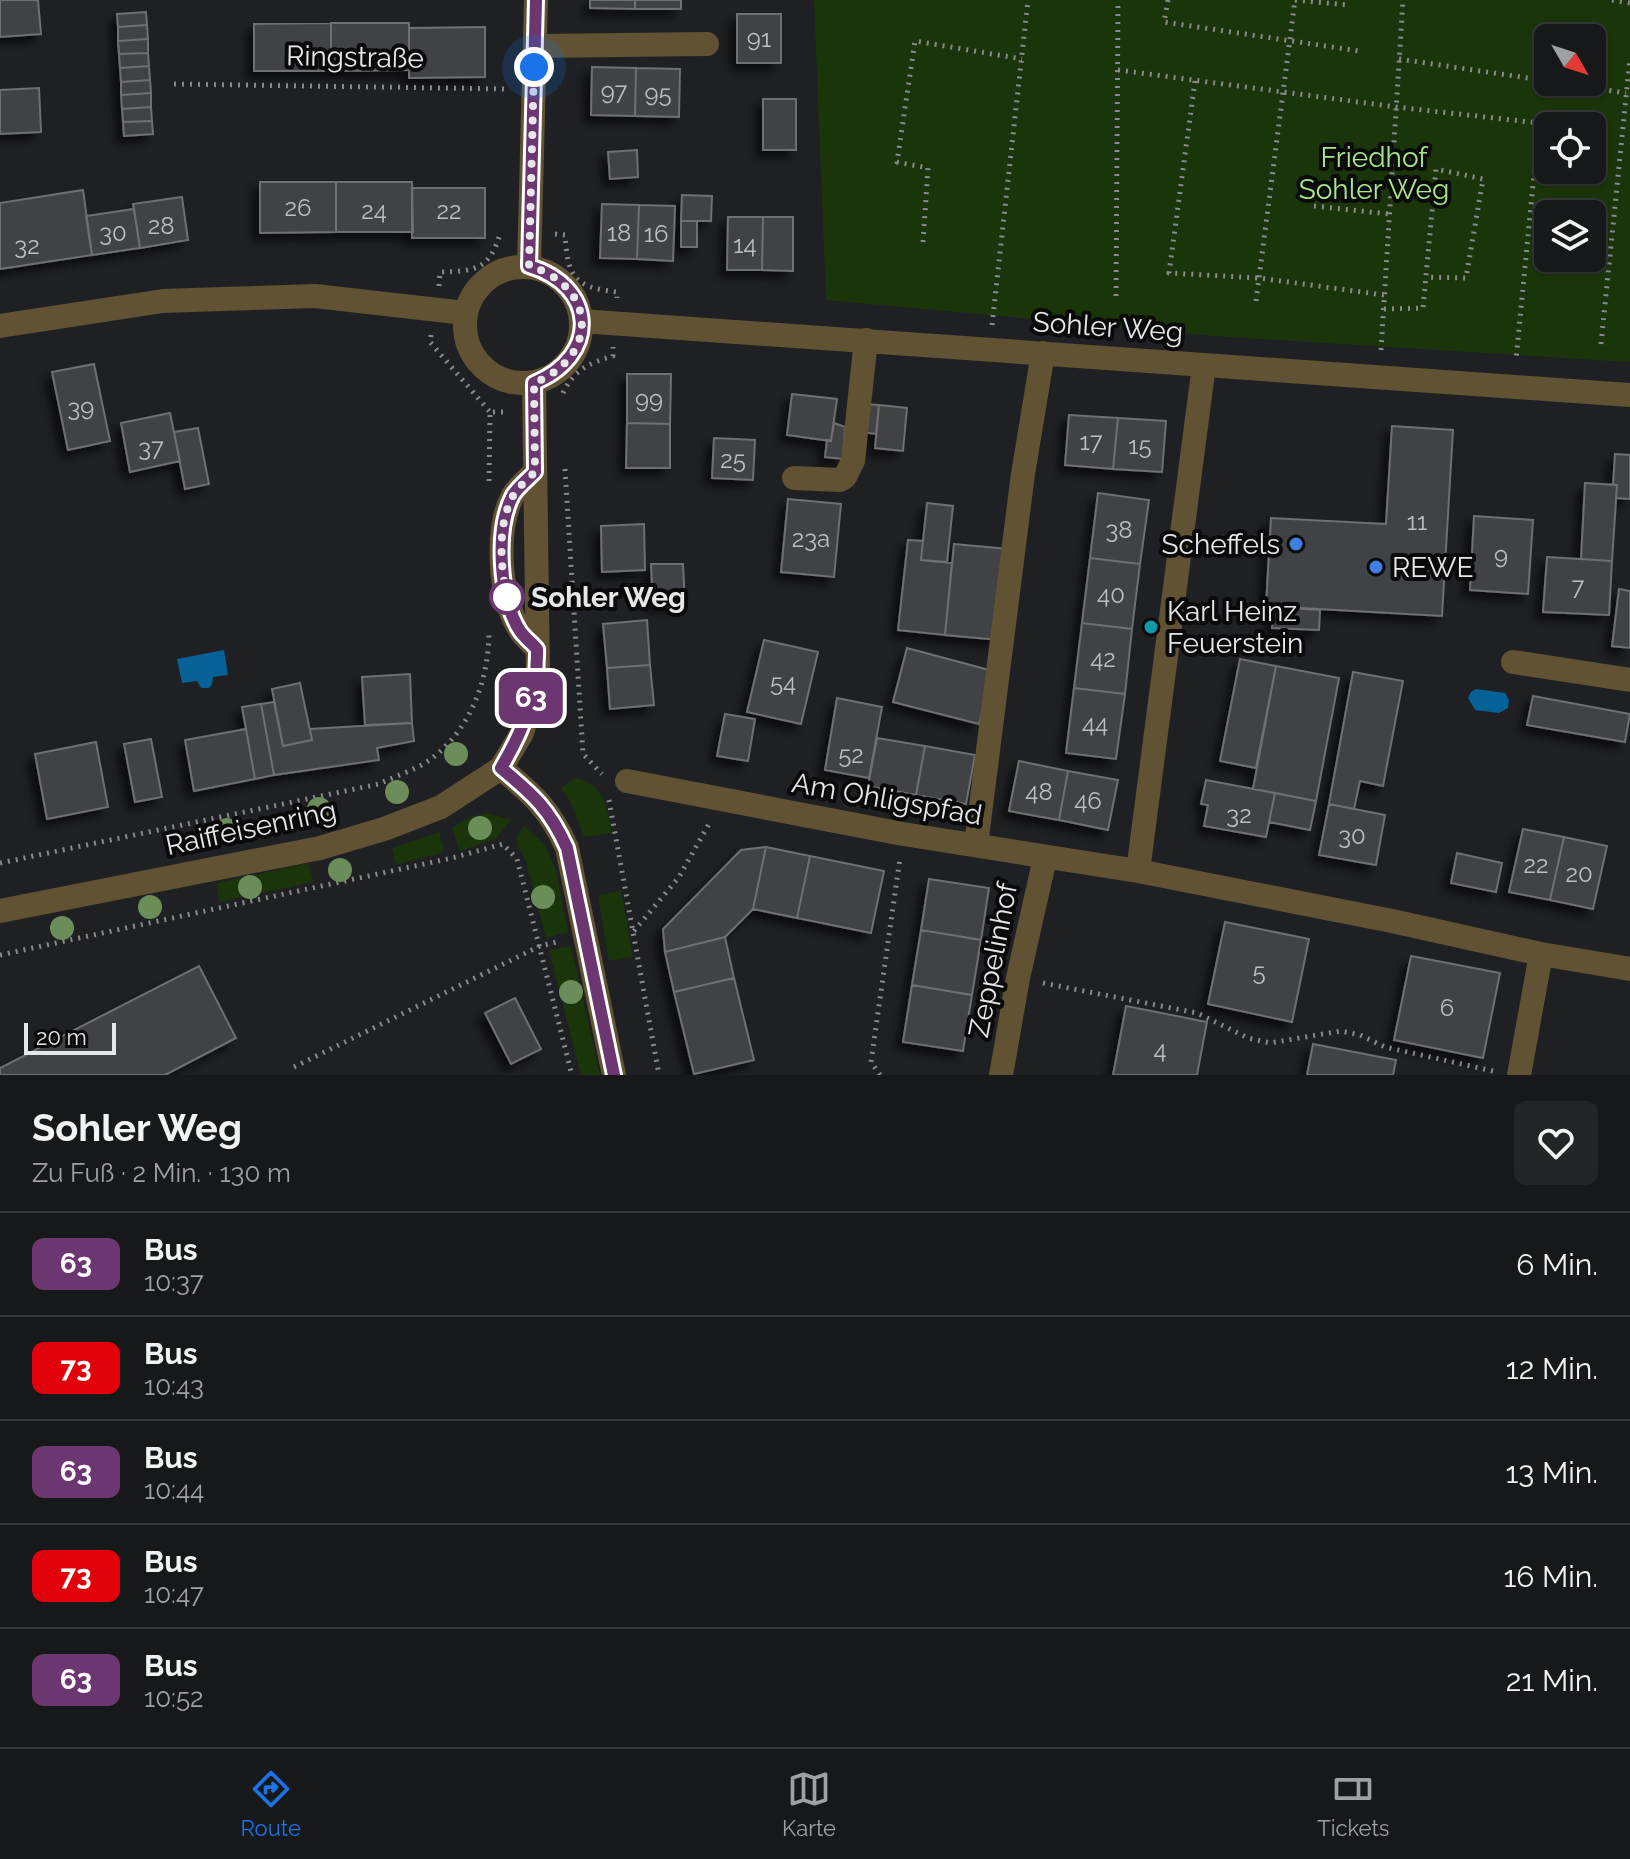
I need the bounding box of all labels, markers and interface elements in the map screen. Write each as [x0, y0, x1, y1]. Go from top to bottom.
house number: 91 [747, 24, 771, 53]
north arrow [1534, 24, 1606, 96]
map controls [1534, 24, 1606, 272]
street label: Ringstraße [286, 39, 424, 75]
your location [514, 47, 554, 87]
house number: 97 [601, 77, 628, 106]
house number: 95 [644, 79, 672, 108]
button: locate [1534, 112, 1606, 184]
park label: Friedhof Sohler Weg [1299, 141, 1449, 206]
house number: 26 [285, 193, 311, 222]
house number: 24 [361, 196, 387, 225]
house number: 22 [436, 196, 462, 225]
button: layers [1534, 200, 1606, 272]
house number: 28 [148, 211, 174, 240]
house number: 30 [99, 218, 127, 247]
house number: 18 [607, 218, 631, 247]
house number: 16 [644, 219, 668, 248]
house number: 14 [733, 230, 757, 259]
house number: 32 [14, 231, 40, 260]
street label: Sohler Weg [1032, 305, 1184, 349]
house number: 99 [635, 385, 663, 414]
house number: 39 [68, 393, 94, 422]
house number: 17 [1080, 427, 1103, 456]
house number: 15 [1128, 431, 1152, 460]
house number: 37 [138, 433, 164, 462]
house number: 25 [720, 445, 746, 474]
house number: 11 [1407, 507, 1427, 536]
house number: 38 [1105, 515, 1133, 544]
house number: 23a [792, 524, 830, 553]
place label: Scheffels [1162, 528, 1280, 561]
marker: Scheffels [1287, 535, 1305, 553]
house number: 9 [1494, 541, 1508, 570]
place label: REWE [1392, 551, 1474, 584]
marker: REWE [1367, 558, 1385, 576]
house number: 7 [1572, 572, 1585, 601]
marker: Sohler Weg [490, 580, 524, 614]
house number: 40 [1097, 580, 1125, 609]
place label: Sohler Weg [531, 581, 686, 614]
place label: Karl Heinz Feuerstein [1167, 595, 1303, 660]
marker: Karl Heinz Feuerstein [1142, 618, 1160, 636]
house number: 42 [1090, 644, 1116, 673]
house number: 54 [770, 668, 796, 697]
line badge: 63 [495, 672, 567, 724]
text: 63 [515, 681, 547, 714]
house number: 44 [1082, 709, 1108, 738]
house number: 52 [838, 740, 864, 769]
street label: Am Ohligspfad [789, 766, 985, 832]
house number: 48 [1025, 777, 1053, 806]
house number: 46 [1074, 786, 1102, 815]
street label: Raiffeisenring [163, 794, 339, 862]
house number: 32 [1226, 800, 1252, 829]
house number: 30 [1338, 821, 1366, 850]
house number: 22 [1523, 850, 1549, 879]
house number: 20 [1565, 859, 1593, 888]
street label: Zeppelinhof [962, 878, 1024, 1040]
house number: 5 [1252, 957, 1266, 986]
house number: 6 [1440, 993, 1454, 1022]
scale bar [24, 1019, 116, 1055]
text: 20 m [36, 1024, 87, 1050]
house number: 4 [1153, 1035, 1167, 1064]
button: heart [1514, 1101, 1598, 1185]
text: Sohler Weg [32, 1105, 242, 1150]
text: Zu Fuß · 2 Min. · 130 m [32, 1158, 291, 1188]
text: Bus [144, 1232, 198, 1267]
text: 63 [60, 1247, 92, 1280]
text: 6 Min. [1516, 1247, 1598, 1282]
text: 10:37 [144, 1267, 204, 1297]
text: Bus [144, 1336, 198, 1371]
text: 73 [60, 1351, 92, 1384]
text: 12 Min. [1506, 1351, 1598, 1386]
text: 10:43 [144, 1371, 204, 1401]
text: Bus [144, 1440, 198, 1475]
text: 63 [60, 1455, 92, 1488]
text: 13 Min. [1505, 1455, 1598, 1490]
text: 10:44 [144, 1475, 204, 1505]
text: Bus [144, 1544, 198, 1579]
text: 73 [60, 1559, 92, 1592]
text: 16 Min. [1503, 1559, 1598, 1594]
text: 10:47 [144, 1579, 204, 1609]
text: Bus [144, 1648, 198, 1683]
text: 63 [60, 1663, 92, 1696]
text: 21 Min. [1506, 1663, 1598, 1698]
text: 10:52 [144, 1683, 204, 1713]
tab: Route [241, 1767, 301, 1841]
tab: Karte [782, 1767, 836, 1841]
tab: Tickets [1317, 1767, 1389, 1841]

